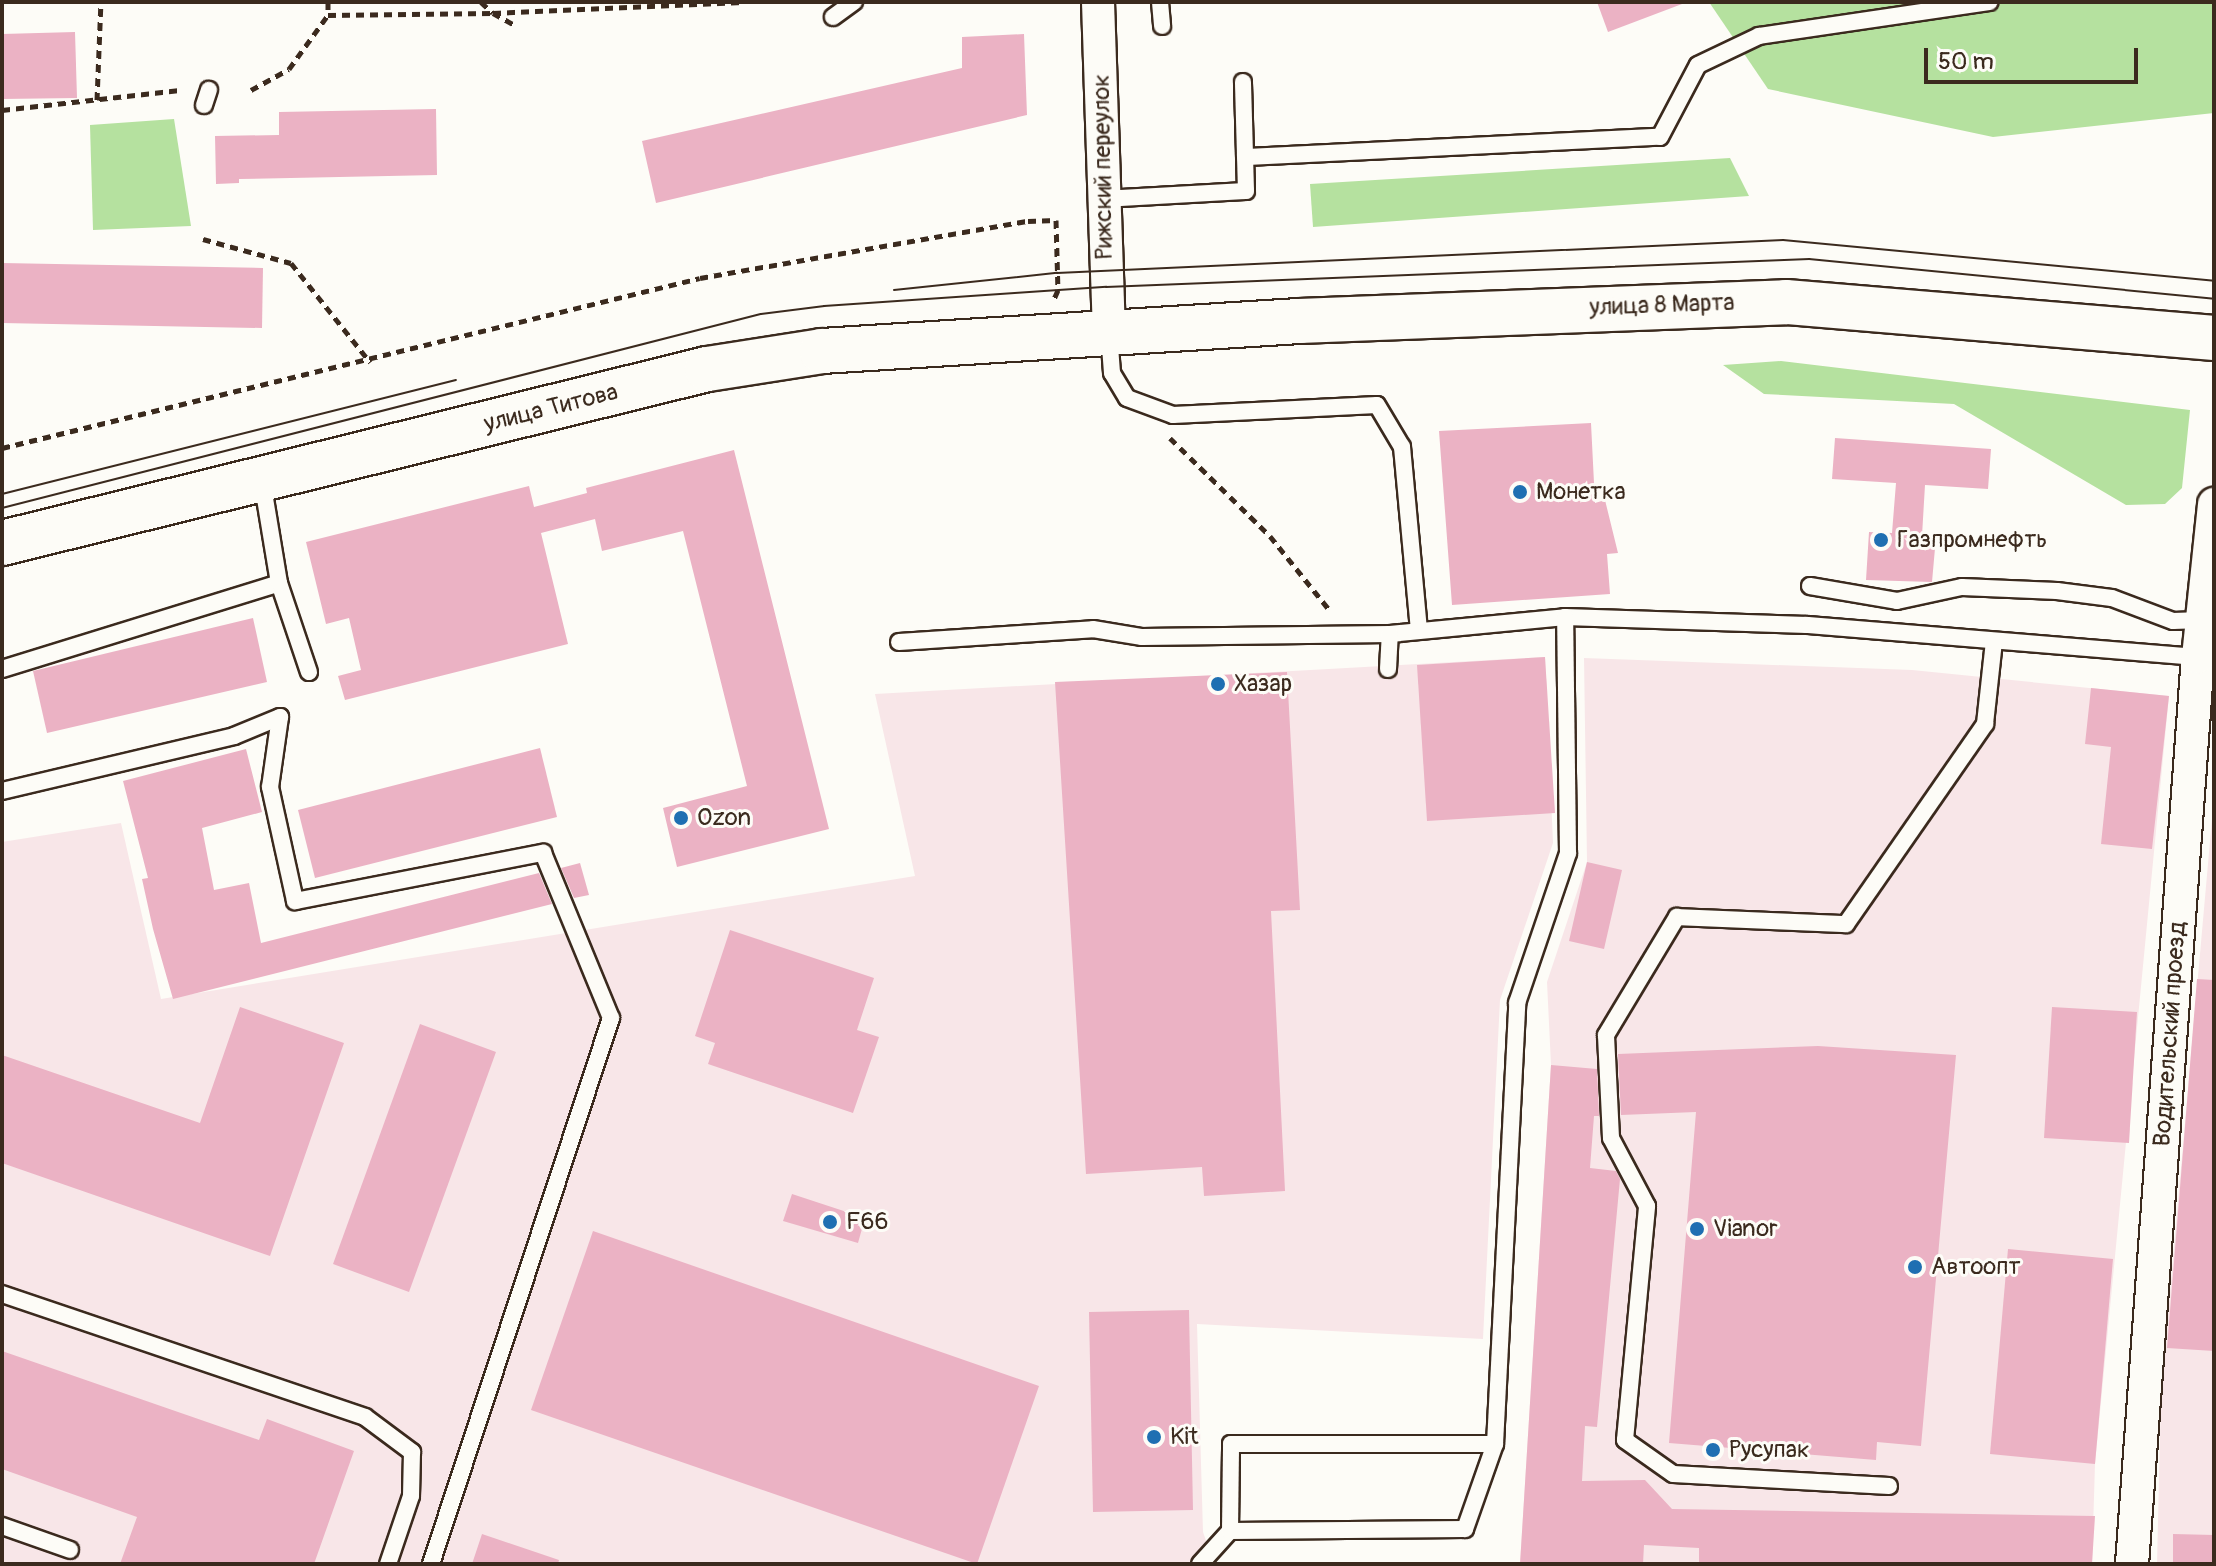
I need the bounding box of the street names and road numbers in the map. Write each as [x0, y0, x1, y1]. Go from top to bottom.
street label: Рижский переулок [1087, 74, 1119, 260]
street label: улица 8 Марта [1589, 288, 1735, 322]
street label: улица Титова [481, 377, 621, 439]
street label: Водительский проезд [2148, 921, 2192, 1147]

